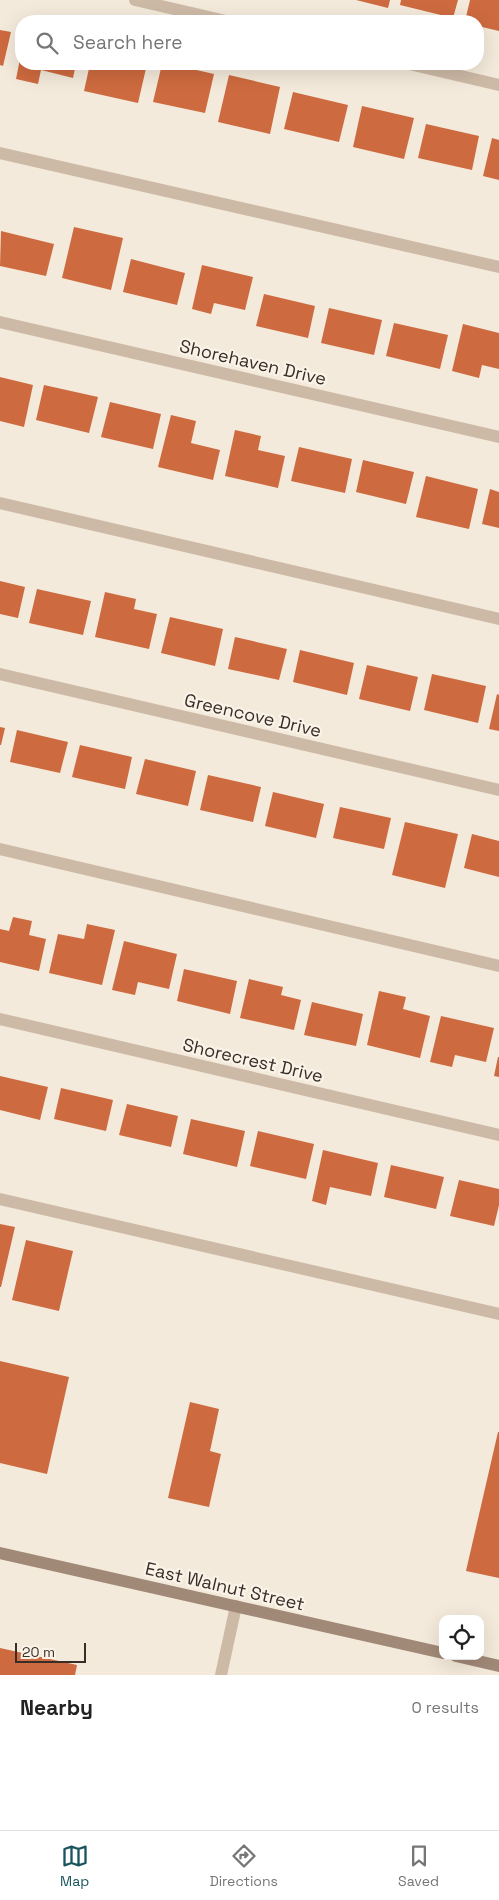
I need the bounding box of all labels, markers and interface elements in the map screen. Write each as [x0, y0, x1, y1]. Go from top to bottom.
search box [15, 15, 484, 70]
icon: search [33, 29, 61, 57]
text: Search here [73, 30, 183, 55]
street label: Shorehaven Drive [177, 334, 329, 390]
street label: Greencove Drive [182, 688, 324, 742]
street label: Shorecrest Drive [181, 1033, 325, 1087]
street label: East Walnut Street [143, 1557, 307, 1615]
map controls [439, 1615, 484, 1660]
button: locate [439, 1615, 484, 1660]
scale bar [15, 1640, 86, 1663]
text: 20 m [22, 1643, 55, 1661]
text: Nearby [20, 1694, 93, 1721]
text: 0 results [411, 1697, 479, 1718]
tab: Map [60, 1842, 89, 1890]
tab: Directions [209, 1842, 278, 1890]
tab: Saved [398, 1842, 439, 1890]

